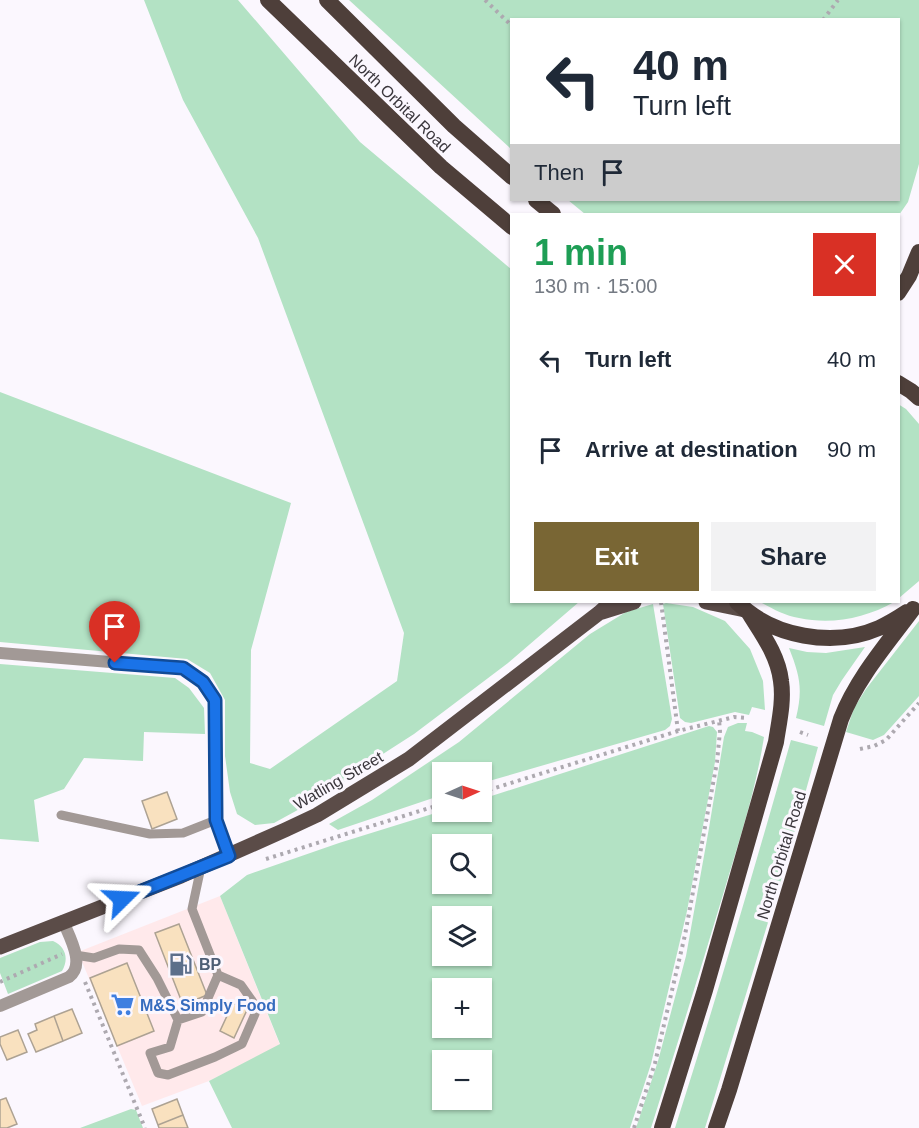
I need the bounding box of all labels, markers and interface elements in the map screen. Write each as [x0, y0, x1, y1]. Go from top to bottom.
icon: left [534, 42, 612, 120]
text: 40 m [633, 42, 729, 89]
street label: North Orbital Road [346, 51, 454, 156]
text: Turn left [633, 91, 731, 121]
icon: arrive [596, 156, 629, 189]
text: Then [534, 160, 584, 185]
text: 1 min [534, 232, 628, 273]
button: close [813, 233, 876, 296]
text: 130 m · 15:00 [534, 275, 657, 297]
icon: left [534, 344, 567, 377]
text: Turn left [585, 347, 671, 372]
text: 40 m [827, 347, 876, 372]
icon: arrive [534, 434, 567, 467]
text: Arrive at destination [585, 437, 798, 462]
text: 90 m [827, 437, 876, 462]
button: Exit [534, 522, 699, 591]
button: Share [711, 522, 876, 591]
pin [89, 601, 140, 663]
icon: arrive [98, 610, 131, 643]
street label: Watling Street [291, 748, 386, 813]
north arrow [432, 762, 492, 822]
map controls [432, 762, 492, 1110]
street label: North Orbital Road [754, 789, 809, 921]
button: search [432, 834, 492, 894]
position arrow [90, 867, 154, 931]
button: layers [432, 906, 492, 966]
fuel station icon: BP [168, 951, 194, 977]
place label: BP [199, 956, 222, 973]
button: + [432, 978, 492, 1038]
supermarket icon: M&S Simply Food [109, 992, 135, 1018]
place label: M&S Simply Food [140, 997, 276, 1014]
button: − [432, 1050, 492, 1110]

